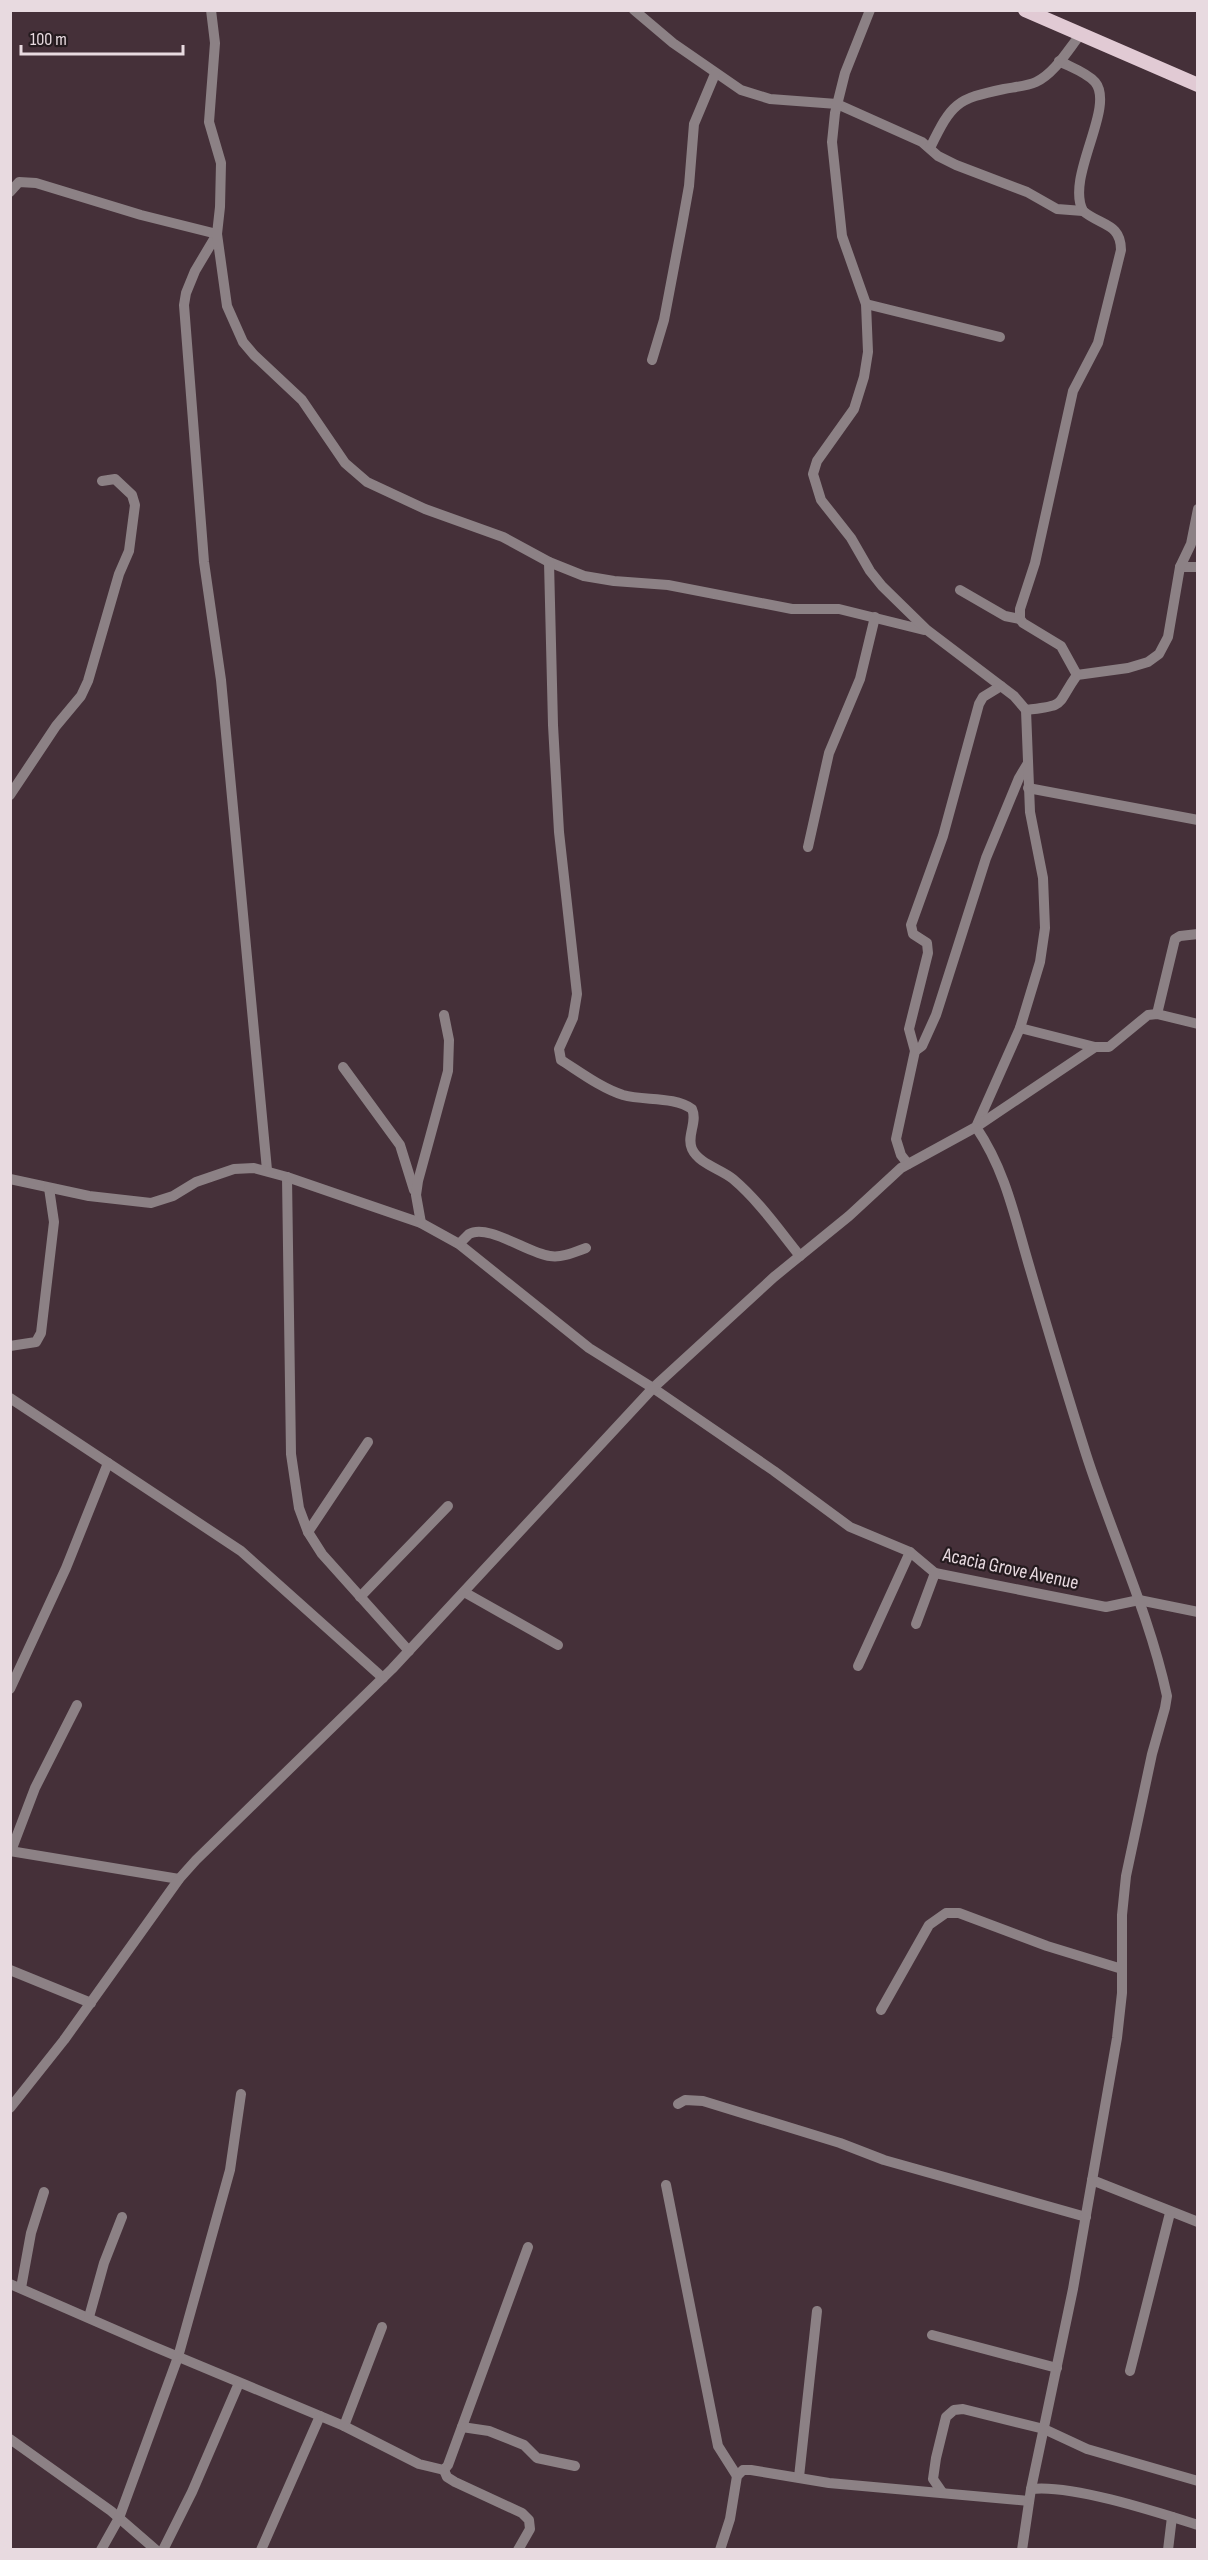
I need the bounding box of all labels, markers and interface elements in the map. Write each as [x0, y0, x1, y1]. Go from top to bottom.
scale bar [21, 18, 183, 56]
text: 100 m [30, 29, 67, 50]
street label: Acacia Grove Avenue [940, 1543, 1081, 1595]

